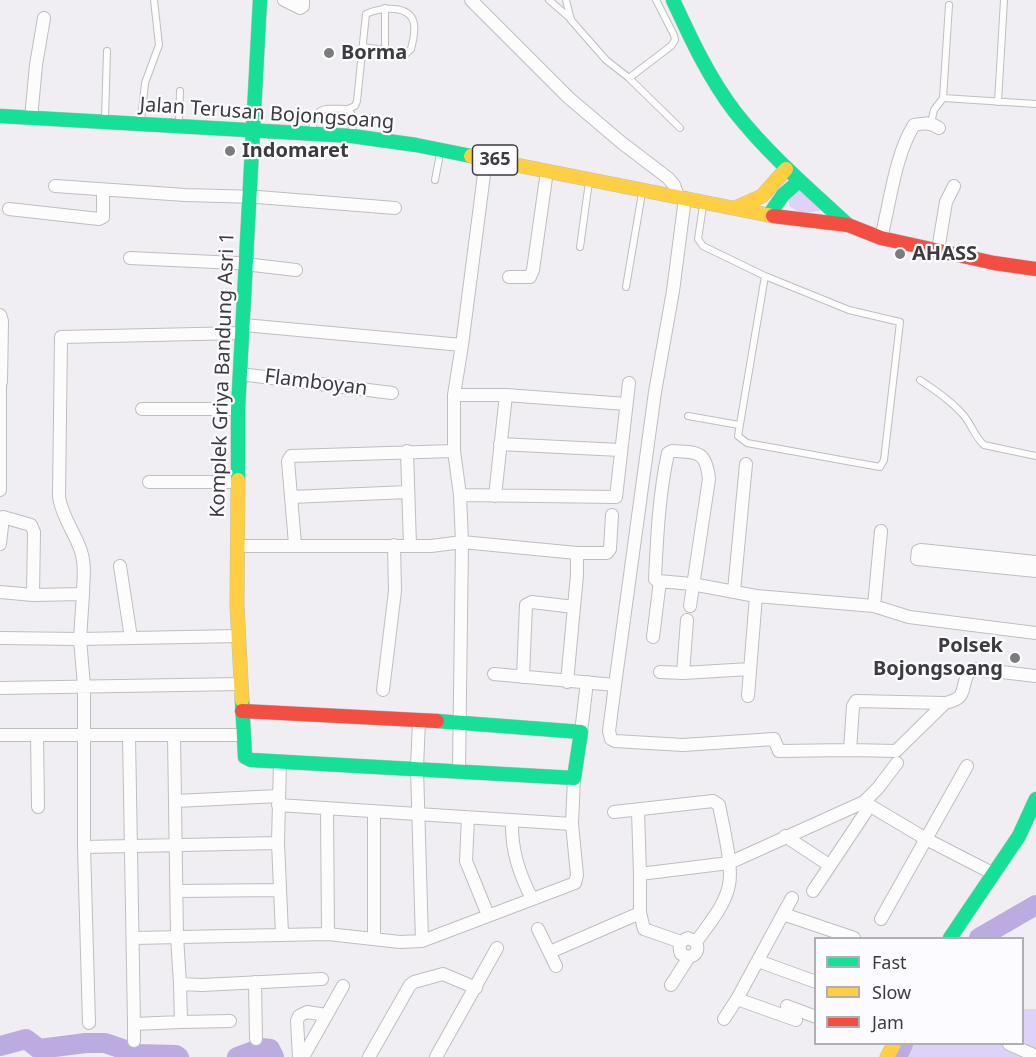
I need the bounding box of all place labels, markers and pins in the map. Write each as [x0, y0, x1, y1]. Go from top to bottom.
place label: Borma [341, 41, 407, 65]
marker: Borma [322, 46, 336, 60]
place label: Indomaret [242, 139, 349, 163]
marker: Indomaret [223, 144, 237, 158]
place label: AHASS [912, 242, 977, 266]
marker: AHASS [893, 247, 907, 261]
place label: Polsek Bojongsoang [873, 634, 1003, 681]
marker: Polsek Bojongsoang [1008, 651, 1022, 665]

